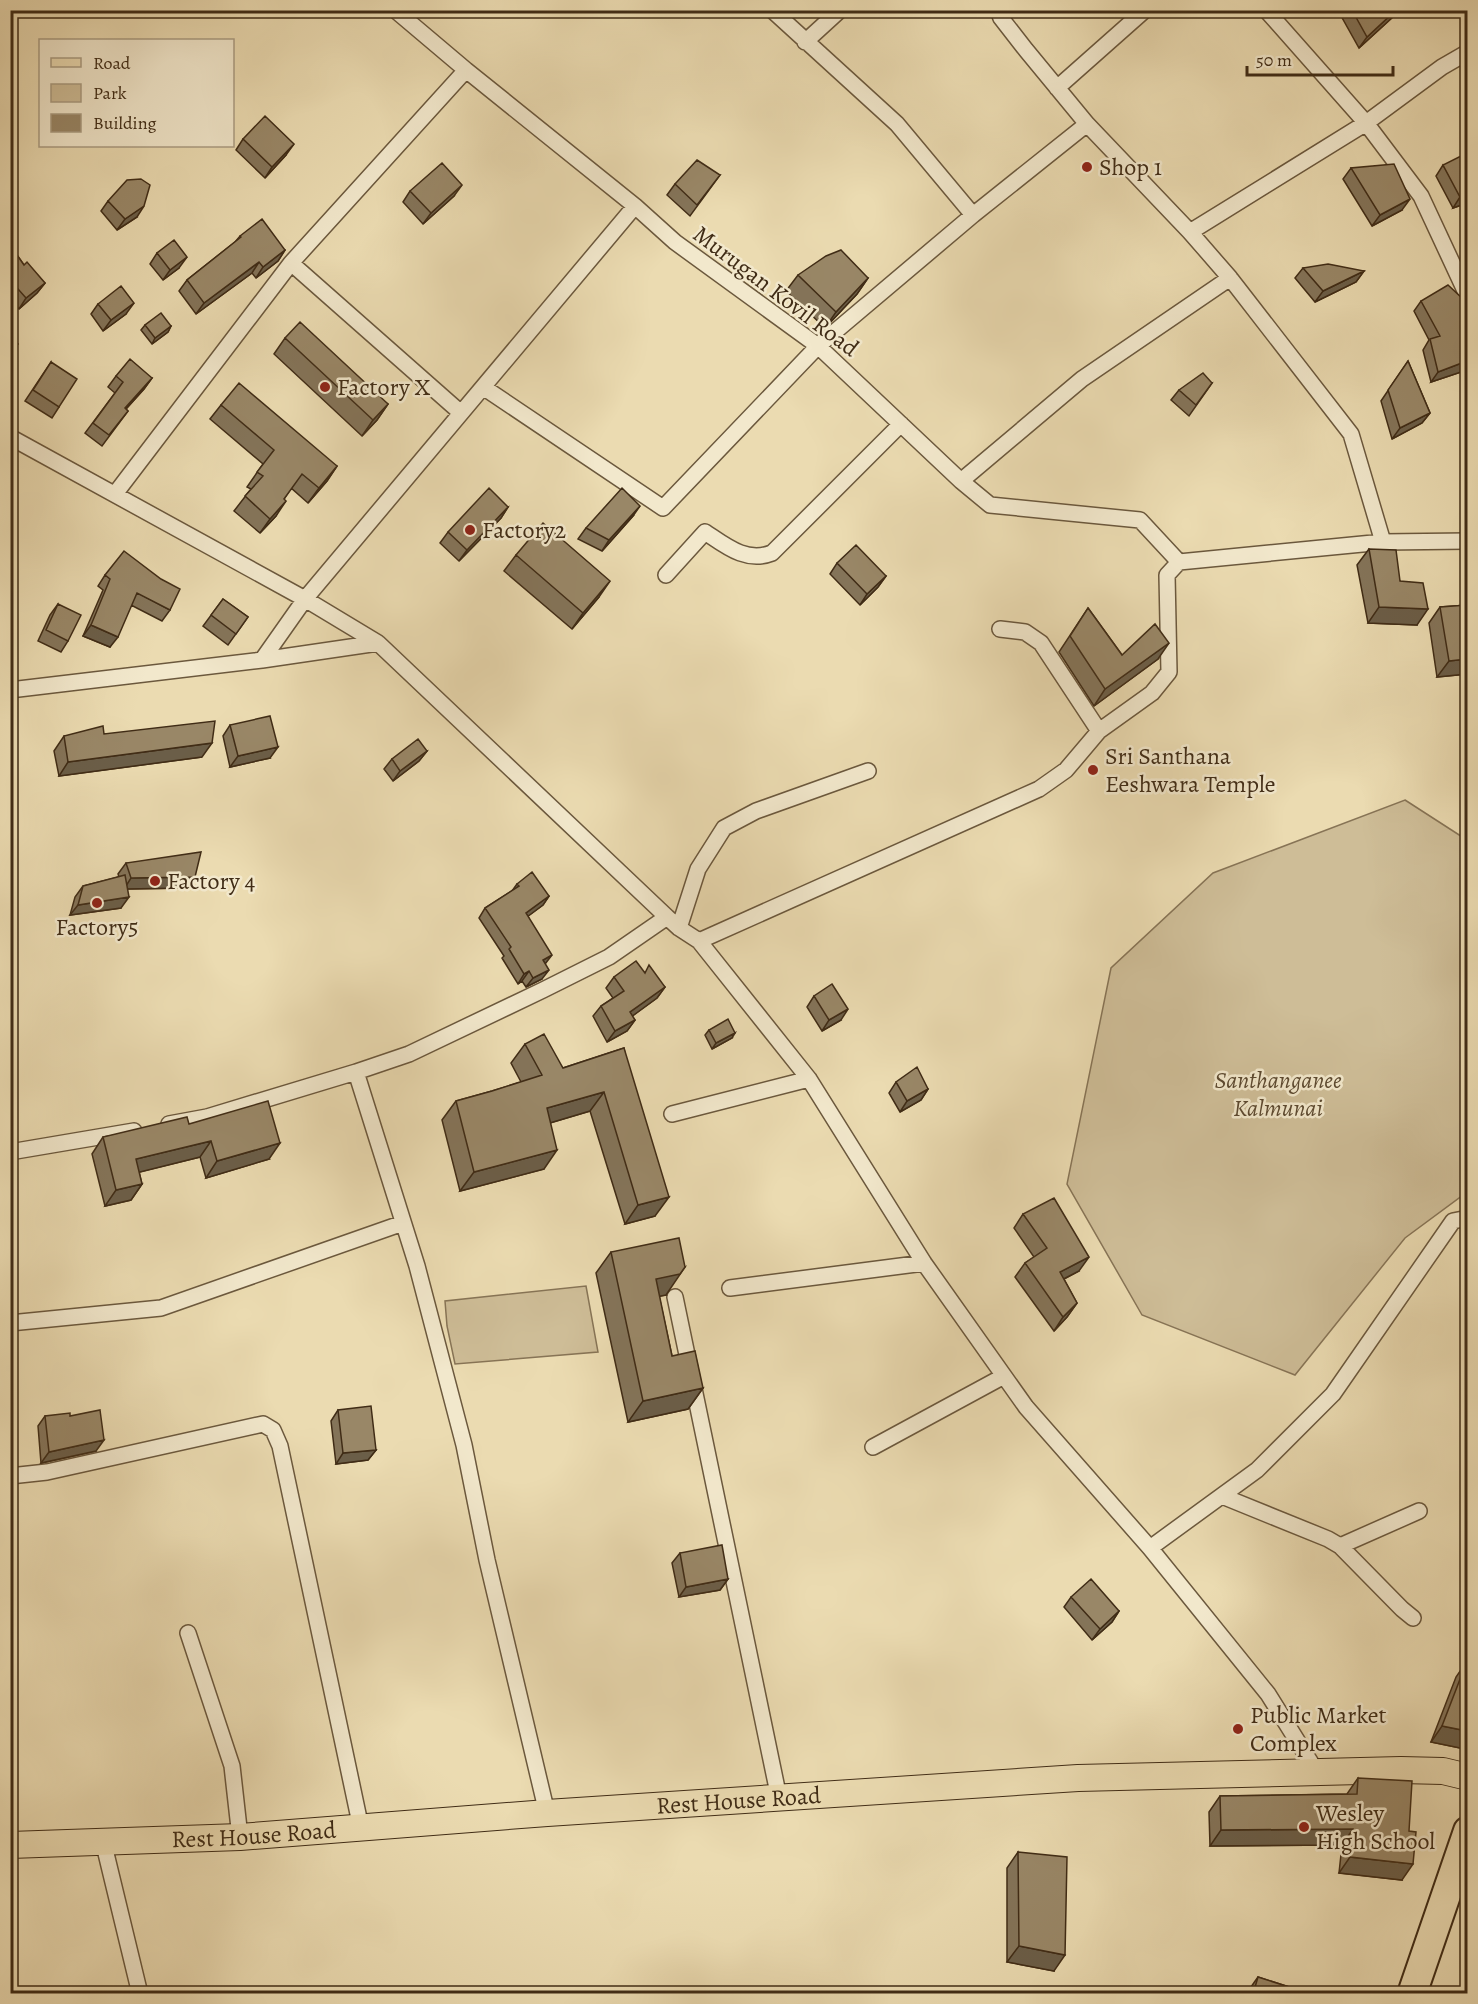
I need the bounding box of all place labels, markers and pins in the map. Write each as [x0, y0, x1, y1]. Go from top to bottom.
place label: Shop 1 [1099, 151, 1162, 183]
marker: Shop 1 [1080, 160, 1094, 174]
place label: Factory X [337, 371, 430, 403]
marker: Factory X [318, 380, 332, 394]
place label: Factory2 [482, 514, 566, 546]
marker: Factory2 [463, 523, 477, 537]
place label: Sri Santhana Eeshwara Temple [1105, 740, 1276, 800]
marker: Sri Santhana Eeshwara Temple [1086, 763, 1100, 777]
place label: Factory 4 [167, 865, 255, 897]
marker: Factory 4 [148, 874, 162, 888]
marker: Factory5 [90, 896, 104, 910]
place label: Factory5 [55, 911, 139, 943]
place label: Public Market Complex [1250, 1699, 1387, 1759]
marker: Public Market Complex [1231, 1722, 1245, 1736]
place label: Wesley High School [1315, 1797, 1435, 1857]
marker: Wesley High School [1297, 1820, 1311, 1834]

